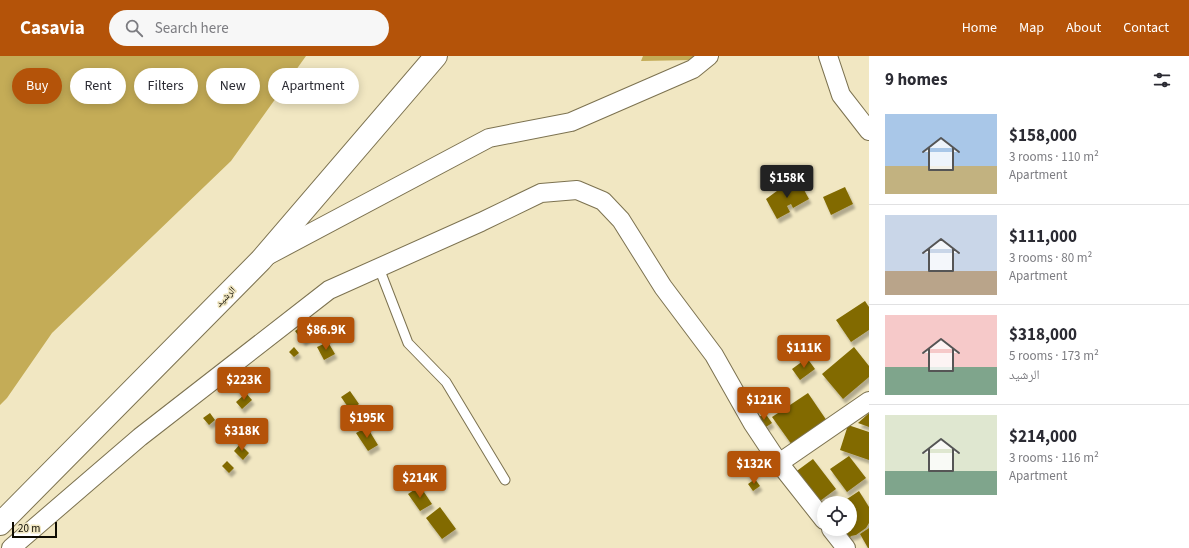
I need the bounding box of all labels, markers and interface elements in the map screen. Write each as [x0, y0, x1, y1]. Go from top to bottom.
search box [109, 10, 389, 46]
text: Casavia [20, 15, 85, 42]
icon: search [123, 17, 145, 39]
text: Search here [155, 18, 229, 39]
text: Home [962, 18, 997, 38]
text: Map [1019, 18, 1044, 38]
text: About [1066, 18, 1101, 38]
text: Contact [1123, 18, 1169, 38]
chip: Buy [12, 68, 62, 104]
chip: Rent [70, 68, 126, 104]
chip: Filters [134, 68, 198, 104]
chip: New [206, 68, 260, 104]
chip: Apartment [268, 68, 359, 104]
text: 9 homes [885, 68, 947, 92]
icon: filters [1151, 69, 1173, 91]
text: $158,000 [1009, 124, 1077, 148]
icon: home [917, 130, 965, 178]
text: 3 rooms · 110 m² [1009, 148, 1099, 166]
pin: $158K [759, 165, 815, 199]
text: Apartment [1009, 166, 1067, 184]
text: $158K [769, 169, 805, 187]
text: $111,000 [1009, 225, 1077, 249]
icon: home [917, 231, 965, 279]
text: 3 rooms · 80 m² [1009, 249, 1092, 267]
text: Apartment [1009, 267, 1067, 285]
street label: الرشيد [212, 283, 239, 310]
pin: $86.9K [293, 317, 359, 351]
text: $86.9K [306, 321, 346, 339]
text: $318,000 [1009, 323, 1077, 347]
icon: home [917, 331, 965, 379]
pin: $111K [776, 335, 832, 369]
text: $111K [786, 339, 822, 357]
text: 5 rooms · 173 m² [1009, 347, 1099, 365]
text: الرشيد [1009, 366, 1040, 384]
pin: $223K [216, 367, 272, 401]
text: $223K [226, 371, 262, 389]
pin: $121K [736, 387, 792, 421]
text: $121K [746, 391, 782, 409]
pin: $195K [339, 405, 395, 439]
text: $195K [349, 409, 385, 427]
pin: $318K [214, 418, 270, 452]
text: $318K [224, 422, 260, 440]
text: $214,000 [1009, 425, 1077, 449]
icon: home [917, 431, 965, 479]
text: 3 rooms · 116 m² [1009, 449, 1099, 467]
pin: $132K [726, 451, 782, 485]
text: $132K [736, 455, 772, 473]
pin: $214K [392, 465, 448, 499]
text: Apartment [1009, 467, 1067, 485]
text: $214K [402, 469, 438, 487]
map controls [817, 496, 857, 536]
button: locate [817, 496, 857, 536]
scale bar [12, 520, 57, 539]
text: 20 m [18, 521, 40, 536]

